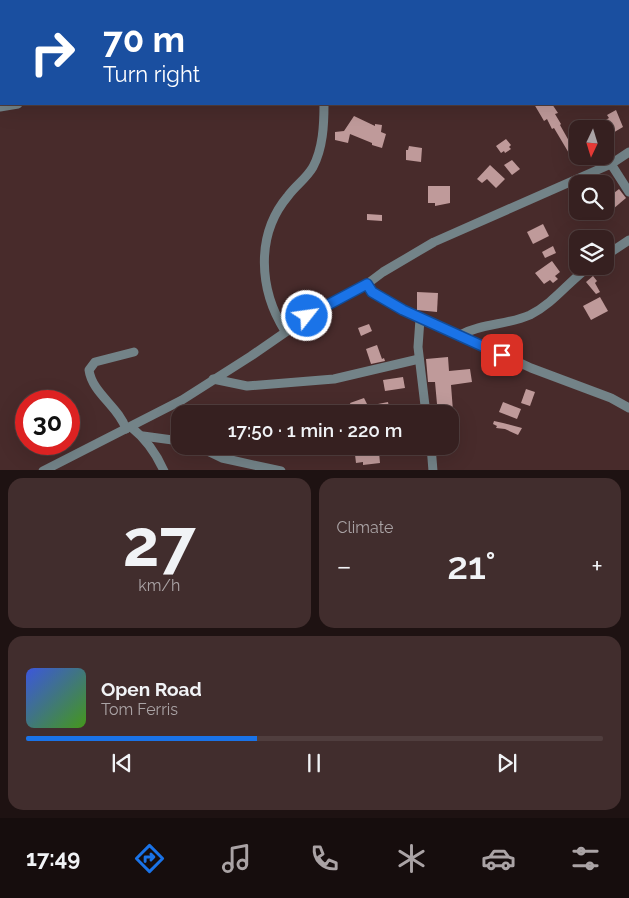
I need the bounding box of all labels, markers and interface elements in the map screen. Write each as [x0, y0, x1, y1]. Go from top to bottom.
text: 70 m [103, 19, 185, 60]
icon: right [20, 20, 85, 85]
text: Turn right [103, 61, 200, 87]
north arrow [569, 120, 614, 165]
map controls [569, 120, 614, 275]
button: search [569, 175, 614, 220]
button: layers [569, 230, 614, 275]
position arrow [280, 289, 332, 341]
pin [481, 334, 523, 376]
icon: arrive [488, 341, 516, 369]
speed limit sign: 30 [15, 390, 80, 455]
text: 17:50 · 1 min · 220 m [228, 419, 402, 441]
text: 27 [123, 505, 196, 581]
text: Climate [337, 518, 393, 537]
text: 21° [447, 543, 496, 588]
text: − [337, 550, 352, 583]
text: + [591, 550, 603, 583]
text: km/h [138, 576, 180, 595]
text: Open Road [101, 678, 202, 700]
text: Tom Ferris [101, 700, 178, 719]
icon: previous [108, 749, 136, 777]
icon: pause [300, 749, 328, 777]
icon: next [493, 749, 521, 777]
icon: directions [132, 841, 167, 876]
icon: music [219, 841, 254, 876]
icon: phone [307, 841, 342, 876]
icon: climate [394, 841, 429, 876]
icon: car [481, 841, 516, 876]
icon: filters [568, 841, 603, 876]
text: 17:49 [26, 845, 80, 871]

